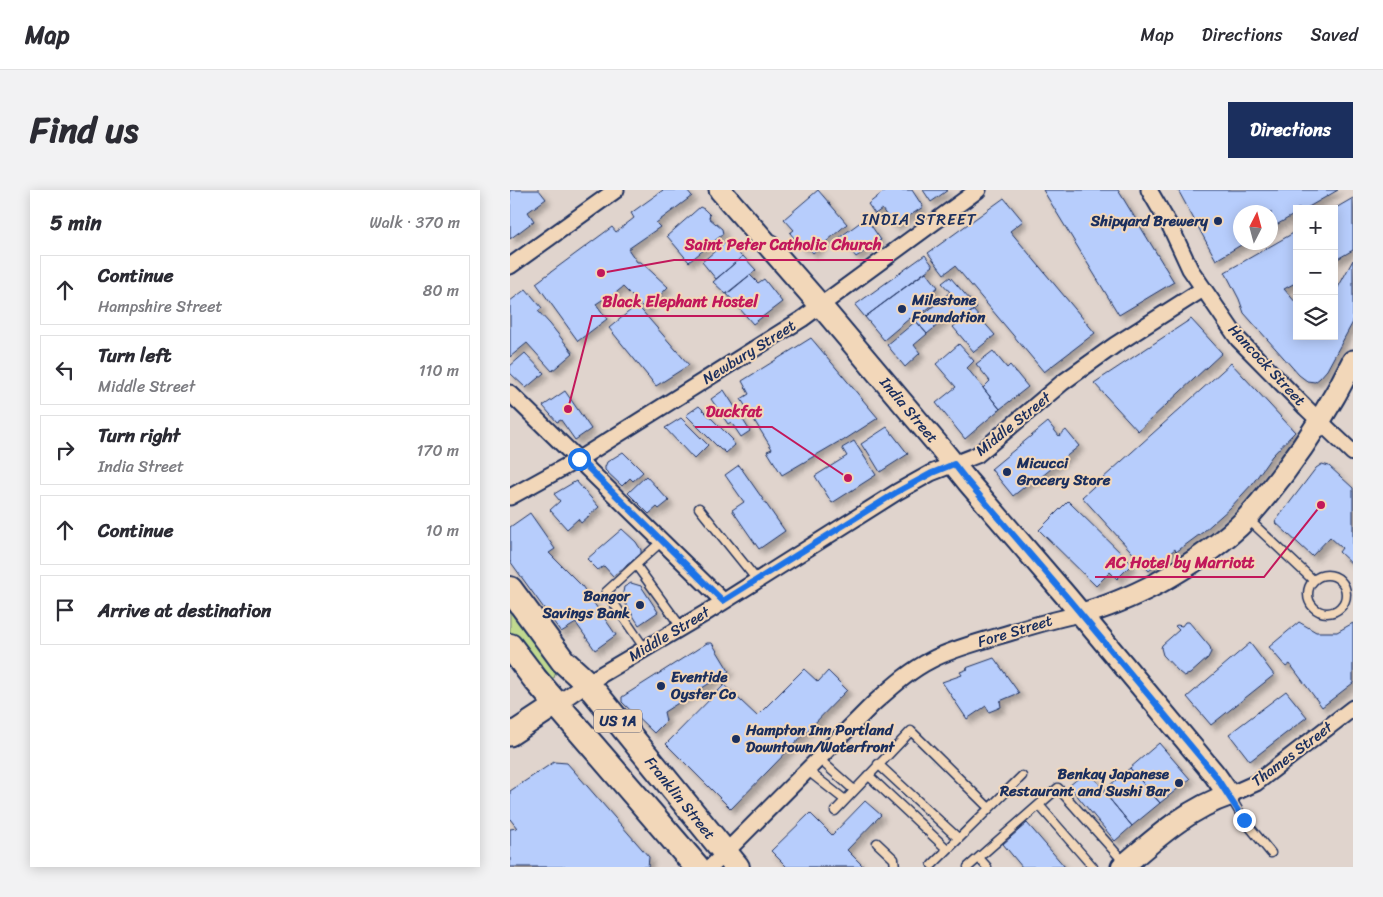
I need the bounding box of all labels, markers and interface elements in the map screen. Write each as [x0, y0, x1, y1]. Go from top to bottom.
text: Map [25, 14, 69, 56]
text: Map [1141, 19, 1174, 51]
text: Directions [1202, 19, 1283, 51]
text: Saved [1311, 19, 1358, 51]
text: Find us [30, 99, 138, 161]
button: Directions [1228, 102, 1353, 158]
text: 5 min [50, 204, 102, 242]
district label: INDIA STREET [860, 205, 977, 234]
north arrow [1233, 205, 1278, 250]
map controls [1293, 205, 1338, 340]
button: + [1293, 205, 1338, 250]
text: Walk · 370 m [369, 208, 460, 237]
place label: Shipyard Brewery [1090, 208, 1208, 234]
marker: Shipyard Brewery [1212, 215, 1224, 227]
callout: Saint Peter Catholic Church [674, 229, 893, 260]
text: Saint Peter Catholic Church [684, 230, 882, 259]
button: − [1293, 250, 1338, 295]
text: Continue [98, 259, 174, 292]
icon: ahead [51, 276, 79, 304]
text: 80 m [423, 276, 459, 305]
callout: Black Elephant Hostel [592, 285, 769, 316]
text: Black Elephant Hostel [602, 287, 759, 316]
place label: Milestone Foundation [911, 287, 986, 330]
text: Hampshire Street [98, 292, 222, 321]
button: layers [1293, 295, 1338, 340]
marker: Milestone Foundation [896, 303, 908, 315]
street label: Newbury Street [697, 313, 801, 391]
street label: Hancock Street [1222, 318, 1313, 413]
text: Turn left [98, 339, 171, 372]
icon: left [51, 356, 79, 384]
text: 110 m [419, 356, 459, 385]
street label: India Street [872, 370, 945, 450]
text: Middle Street [98, 372, 195, 401]
street label: Middle Street [969, 385, 1057, 463]
callout: Duckfat [695, 396, 772, 427]
text: Duckfat [706, 397, 762, 426]
text: Turn right [98, 419, 180, 452]
icon: right [51, 436, 79, 464]
text: 170 m [416, 436, 459, 465]
route start [568, 448, 591, 471]
place label: Micucci Grocery Store [1016, 450, 1111, 493]
text: India Street [98, 452, 184, 481]
marker: Micucci Grocery Store [1001, 466, 1013, 478]
text: Continue [98, 514, 174, 547]
icon: ahead [51, 516, 79, 544]
text: 10 m [426, 516, 459, 545]
callout: AC Hotel by Marriott [1095, 546, 1264, 577]
text: AC Hotel by Marriott [1105, 548, 1255, 577]
place label: Bangor Savings Bank [541, 583, 632, 626]
text: Arrive at destination [98, 594, 271, 627]
icon: arrive [51, 596, 79, 624]
street label: Middle Street [623, 599, 716, 669]
marker: Bangor Savings Bank [634, 599, 646, 611]
street label: Fore Street [974, 607, 1056, 655]
place label: Eventide Oyster Co [670, 664, 737, 707]
marker: Eventide Oyster Co [655, 680, 667, 692]
road number: US 1A [594, 710, 642, 732]
street label: Thames Street [1246, 714, 1339, 793]
place label: Hampton Inn Portland Downtown/Waterfront [745, 717, 895, 760]
marker: Hampton Inn Portland Downtown/Waterfront [730, 733, 742, 745]
street label: Franklin Street [638, 750, 722, 846]
place label: Benkay Japanese Restaurant and Sushi Bar [999, 761, 1171, 804]
marker: Benkay Japanese Restaurant and Sushi Bar [1173, 777, 1185, 789]
route end [1233, 809, 1256, 832]

